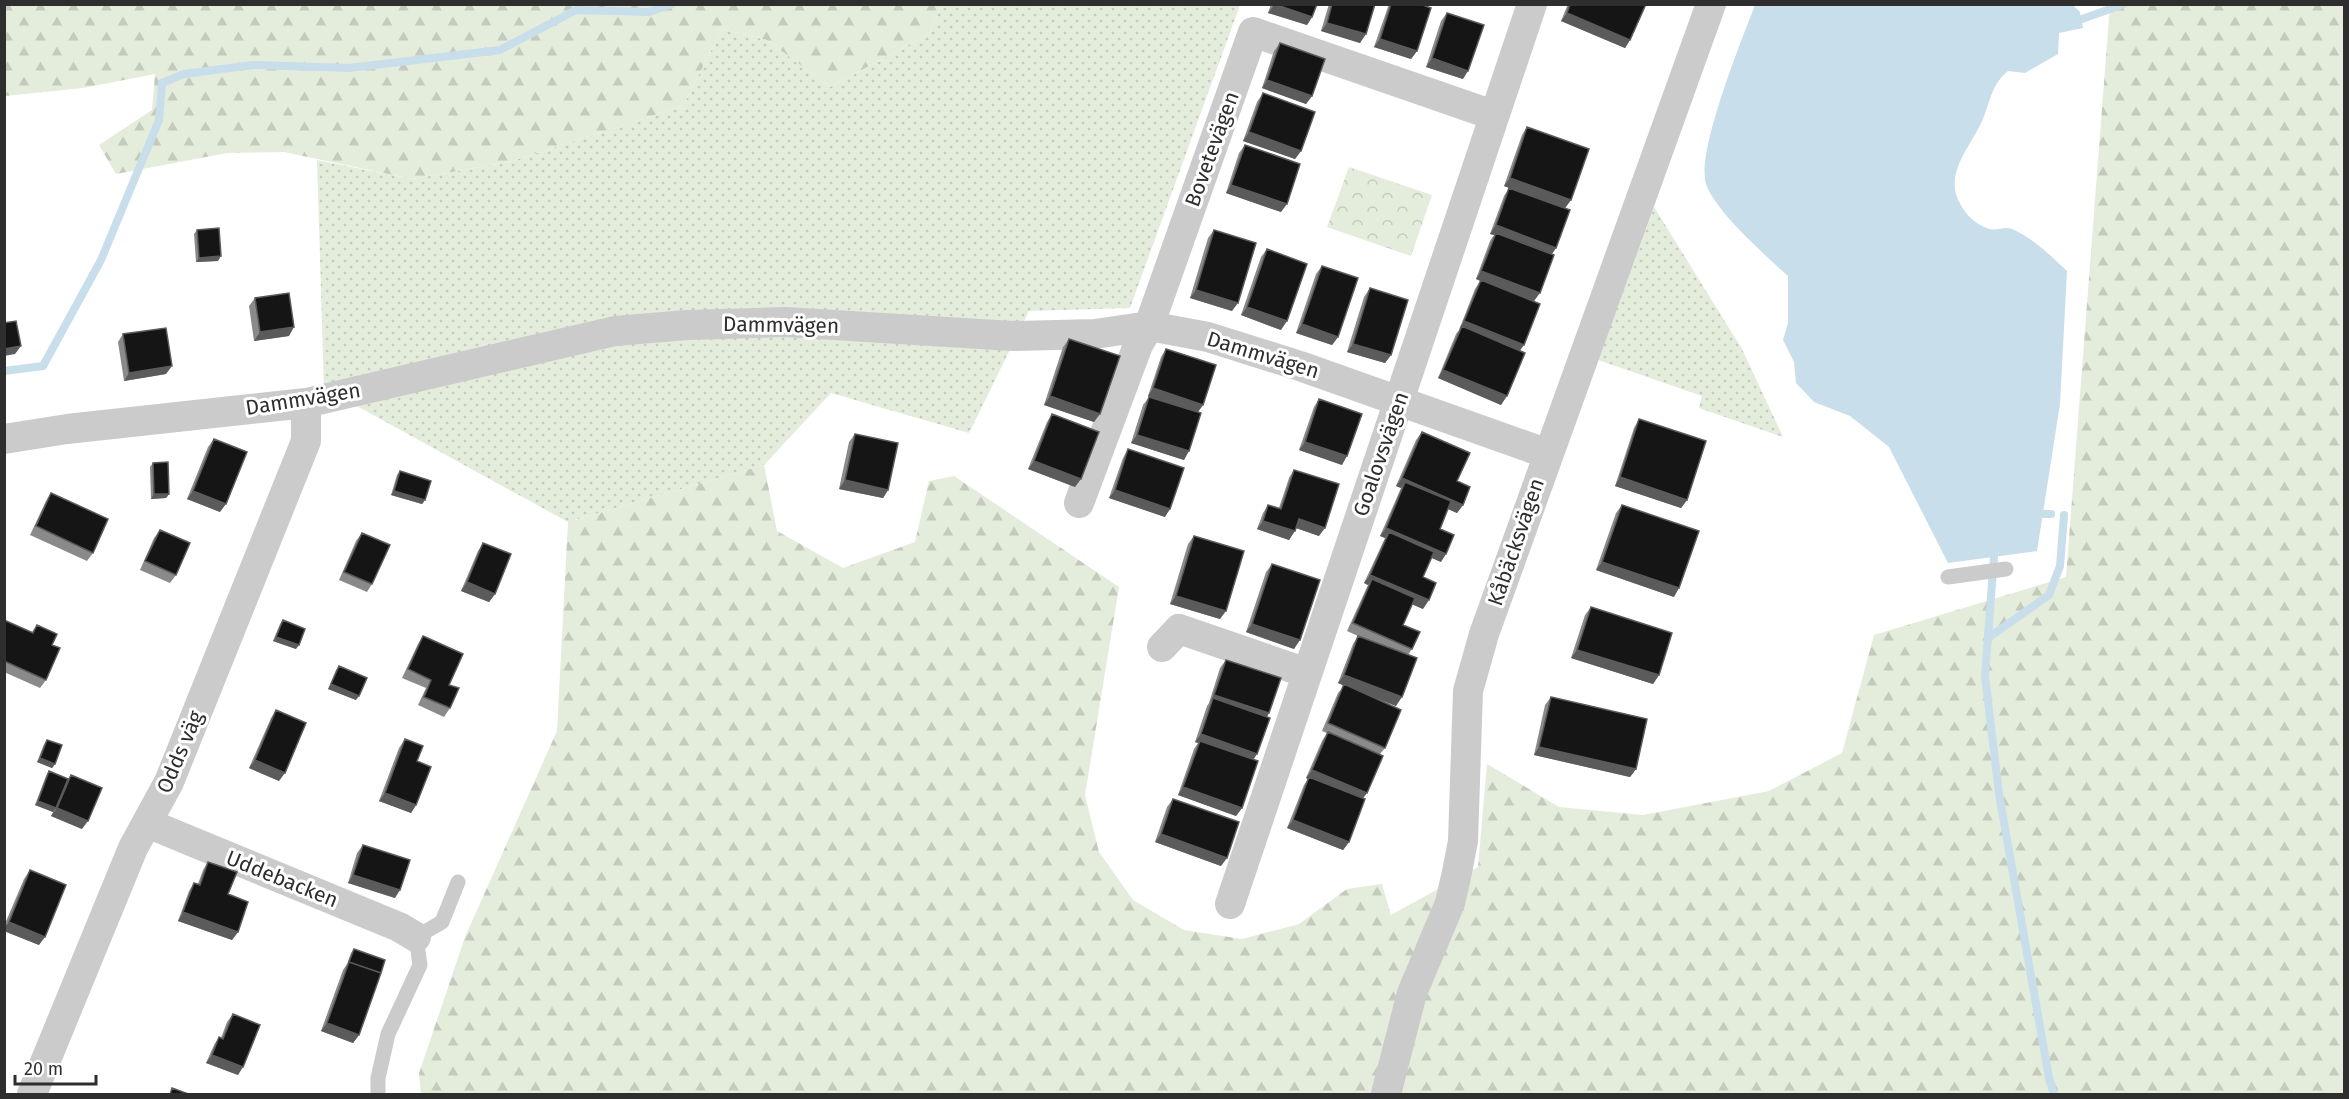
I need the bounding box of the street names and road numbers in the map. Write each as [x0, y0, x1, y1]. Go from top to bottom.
street label: Bovetevägen [1179, 88, 1245, 210]
street label: Dammvägen [723, 311, 839, 339]
street label: Dammvägen [1204, 326, 1322, 384]
street label: Dammvägen [244, 377, 362, 421]
street label: Goalovsvägen [1348, 388, 1414, 520]
street label: Kåbäcksvägen [1482, 475, 1550, 609]
street label: Odds väg [151, 707, 209, 797]
street label: Uddebacken [222, 845, 342, 913]

